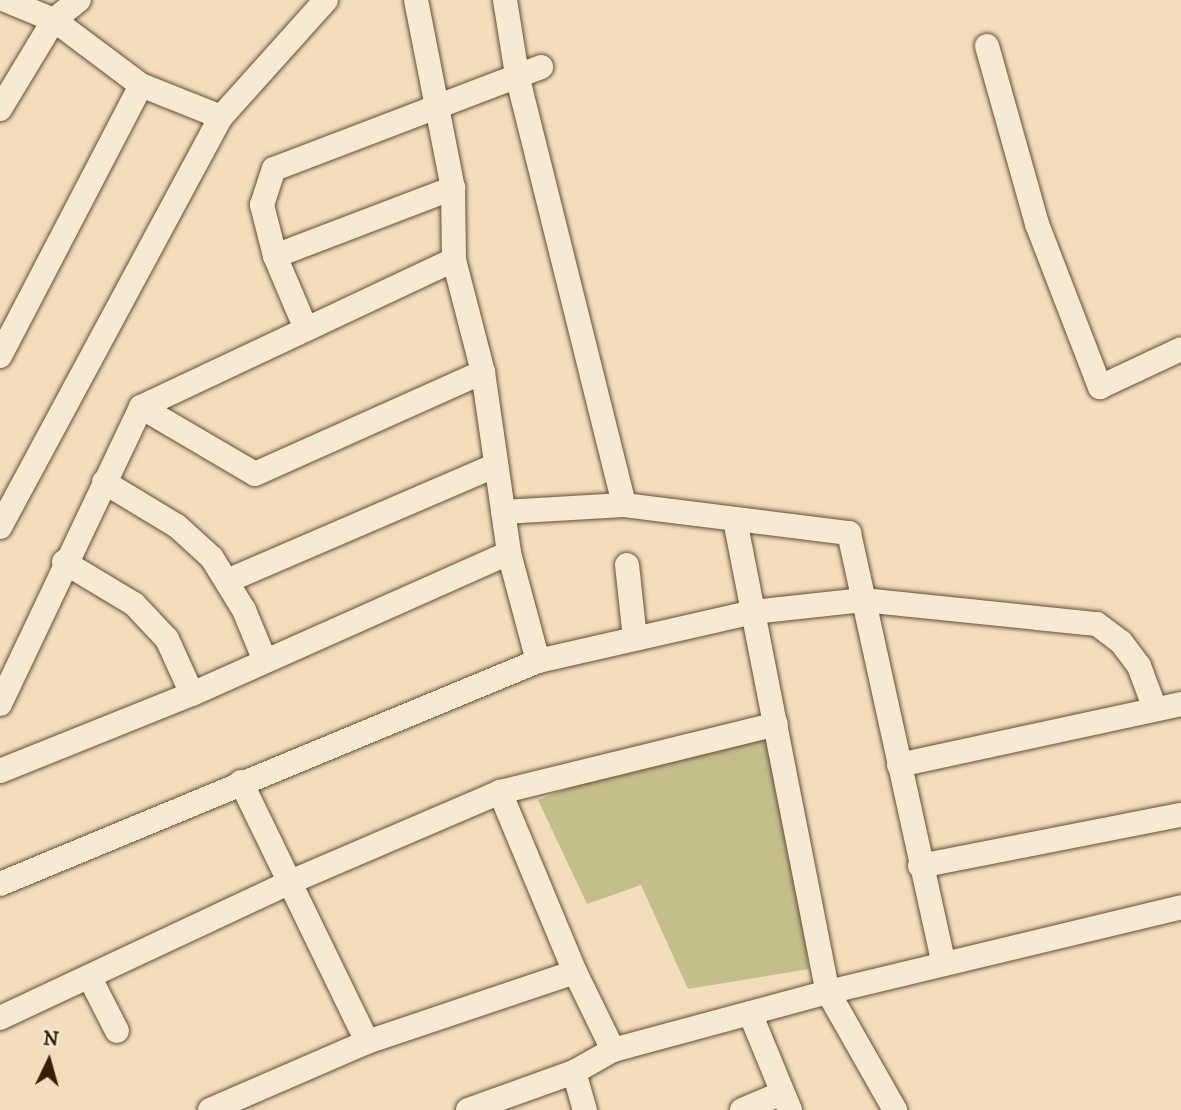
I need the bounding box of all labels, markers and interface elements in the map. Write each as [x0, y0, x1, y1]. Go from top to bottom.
north arrow [14, 1026, 84, 1096]
text: N [42, 1027, 60, 1052]

